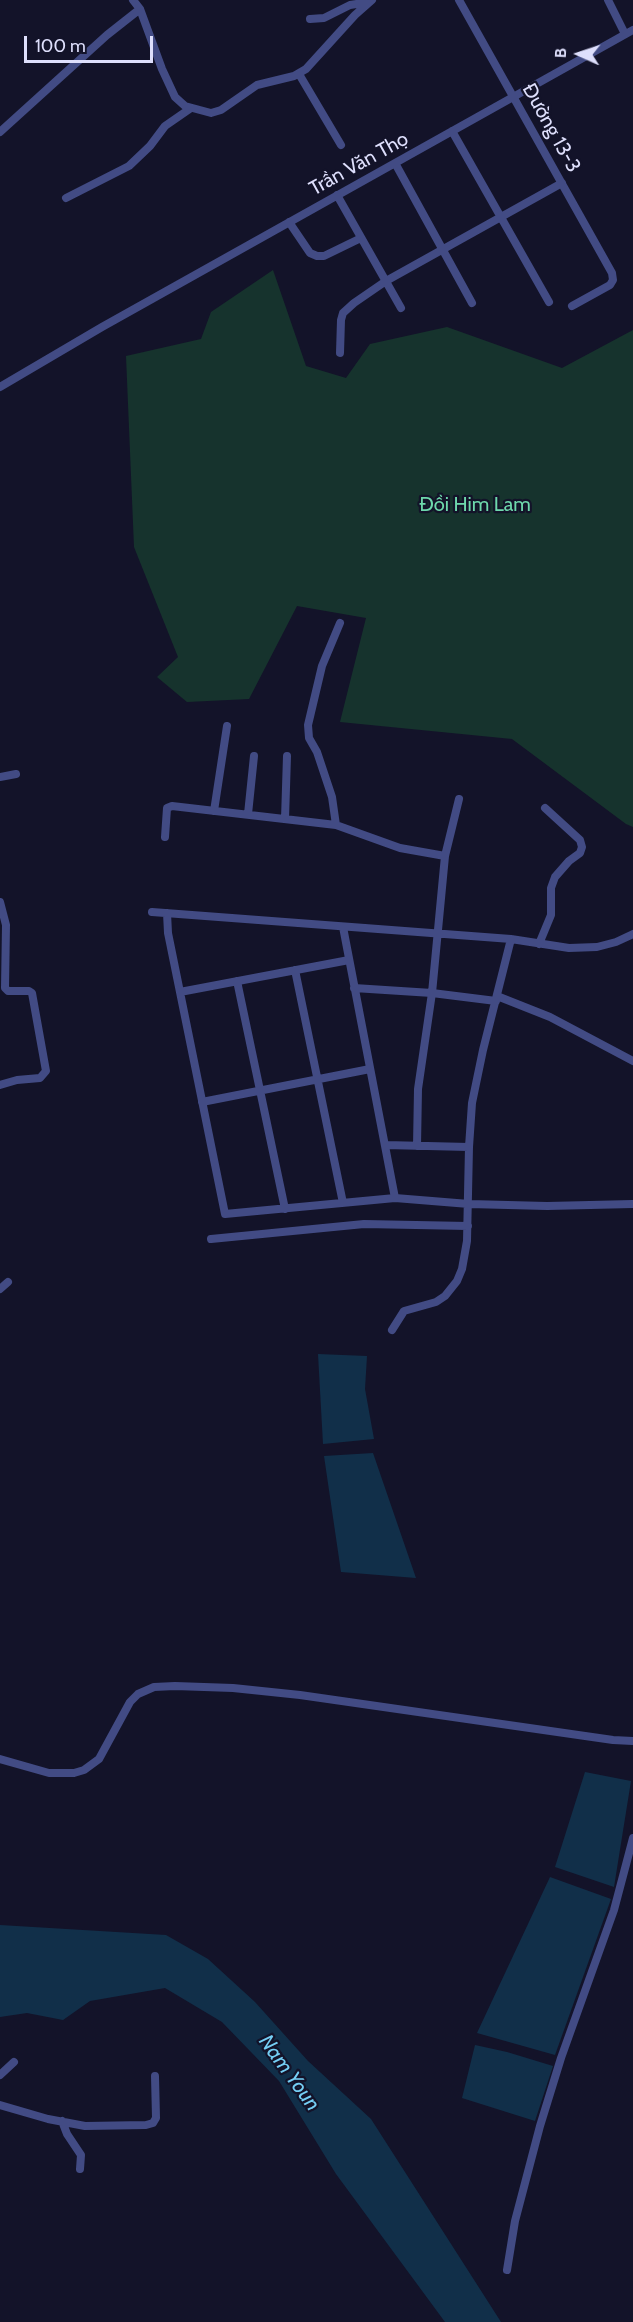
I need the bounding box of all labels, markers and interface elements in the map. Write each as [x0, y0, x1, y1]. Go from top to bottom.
scale bar [27, 24, 156, 62]
north arrow [549, 24, 609, 84]
text: 100 m [35, 35, 86, 57]
text: B [551, 48, 570, 59]
street label: Đường 13-3 [517, 79, 585, 177]
street label: Trần Văn Thọ [305, 127, 413, 201]
park label: Đồi Him Lam [419, 493, 531, 517]
water label: Nam Youn [253, 2030, 325, 2116]

